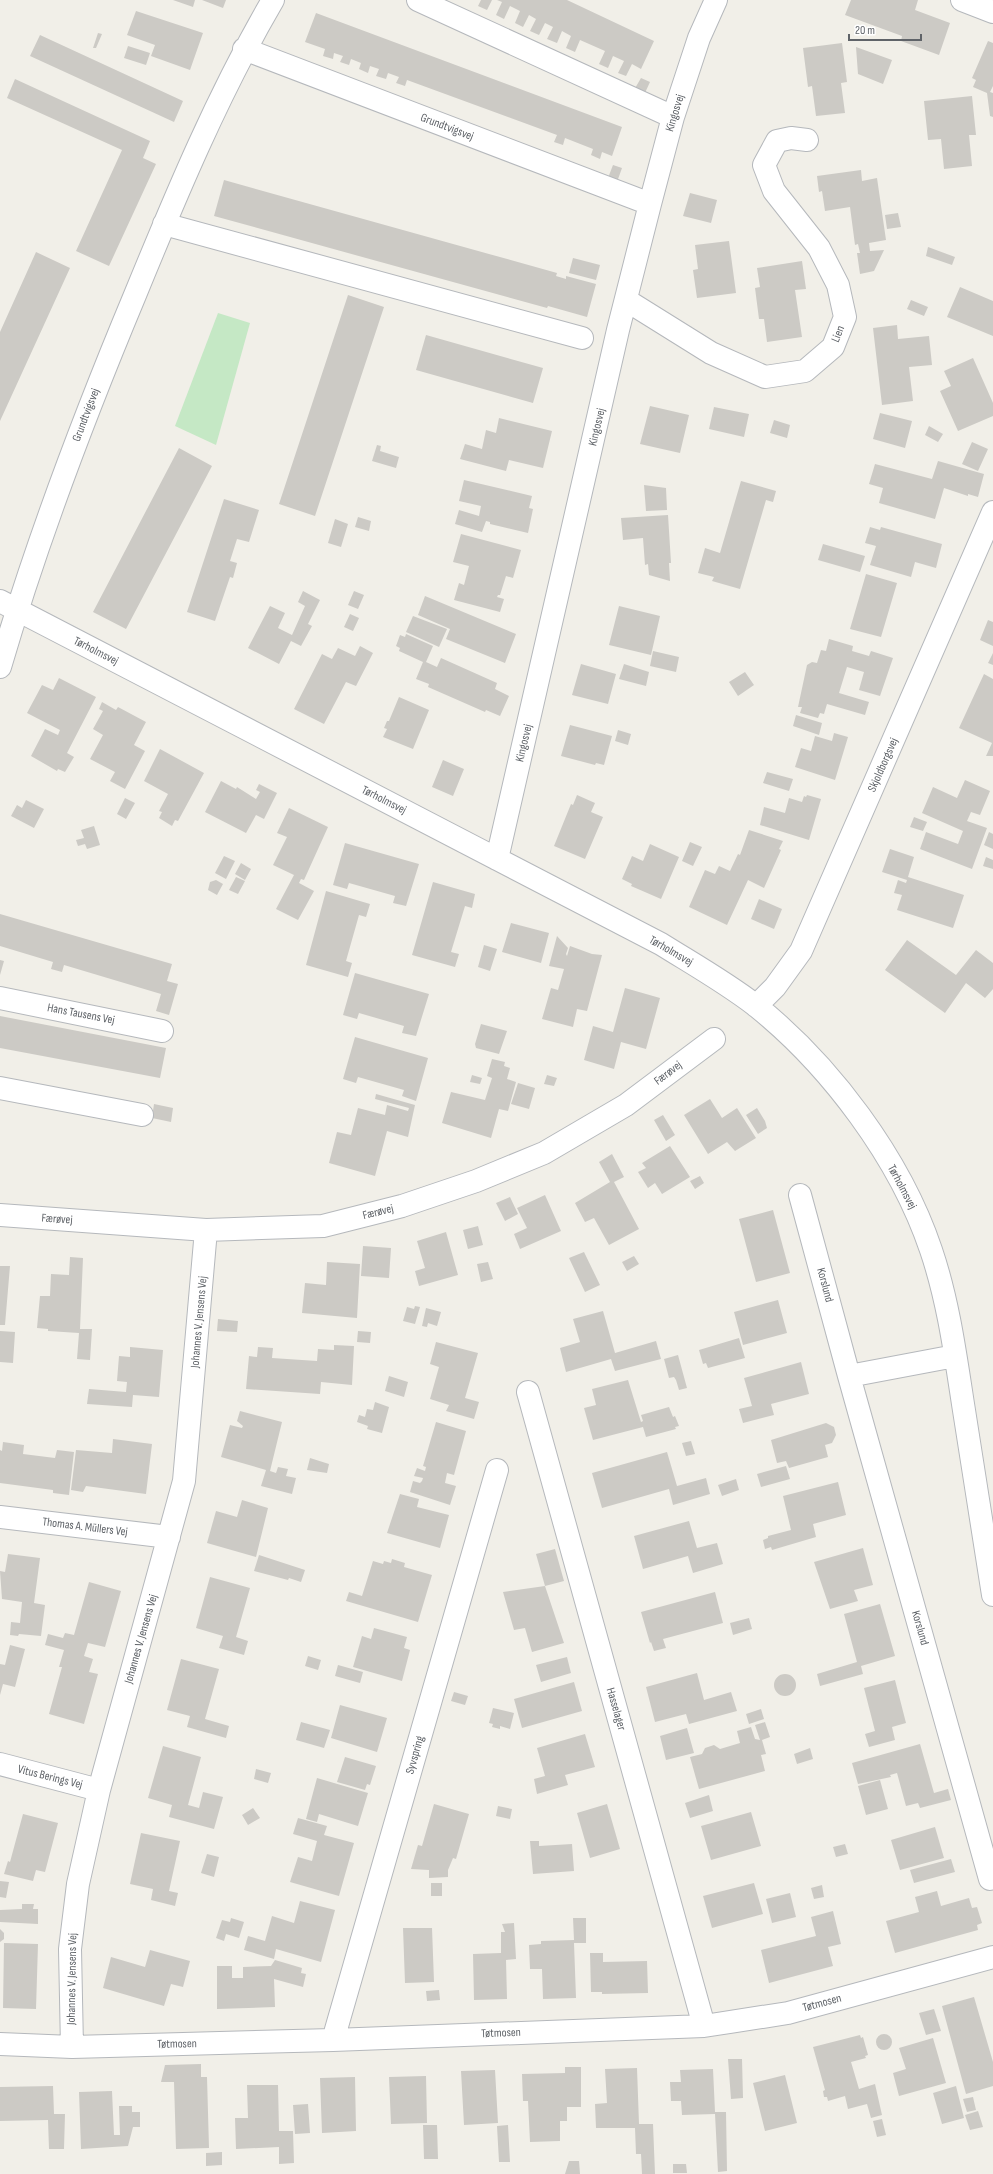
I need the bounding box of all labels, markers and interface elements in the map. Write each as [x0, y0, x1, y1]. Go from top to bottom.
scale bar [849, 16, 921, 42]
text: 20 m [855, 23, 875, 38]
street label: Kingosvej [662, 92, 688, 134]
street label: Grundtvigsvej [418, 110, 476, 144]
street label: Lien [828, 323, 848, 345]
street label: Grundtvigsvej [69, 386, 103, 444]
street label: Kingosvej [585, 407, 609, 447]
street label: Tørholmsvej [71, 633, 121, 669]
street label: Kingosvej [512, 723, 536, 763]
street label: Skjoldborgsvej [864, 736, 902, 794]
street label: Tørholmsvej [359, 782, 409, 818]
street label: Tørholmsvej [646, 932, 696, 970]
street label: Hans Tausens Vej [46, 1000, 116, 1028]
street label: Færøvej [651, 1058, 685, 1088]
street label: Tørholmsvej [884, 1162, 920, 1212]
street label: Færøvej [361, 1201, 395, 1223]
street label: Færøvej [41, 1210, 73, 1228]
street label: Korslund [813, 1266, 837, 1304]
street label: Johannes V. Jensens Vej [187, 1275, 210, 1369]
street label: Thomas A. Müllers Vej [42, 1514, 128, 1540]
street label: Johannes V. Jensens Vej [121, 1593, 161, 1686]
street label: Korslund [908, 1609, 932, 1647]
street label: Hasselager [603, 1686, 629, 1733]
street label: Syvspring [402, 1734, 428, 1776]
street label: Vitus Berings Vej [16, 1762, 84, 1792]
street label: Johannes V. Jensens Vej [64, 1933, 80, 2026]
street label: Tøtmosen [801, 1991, 843, 2015]
street label: Tøtmosen [481, 2025, 521, 2041]
street label: Tøtmosen [157, 2036, 197, 2052]

